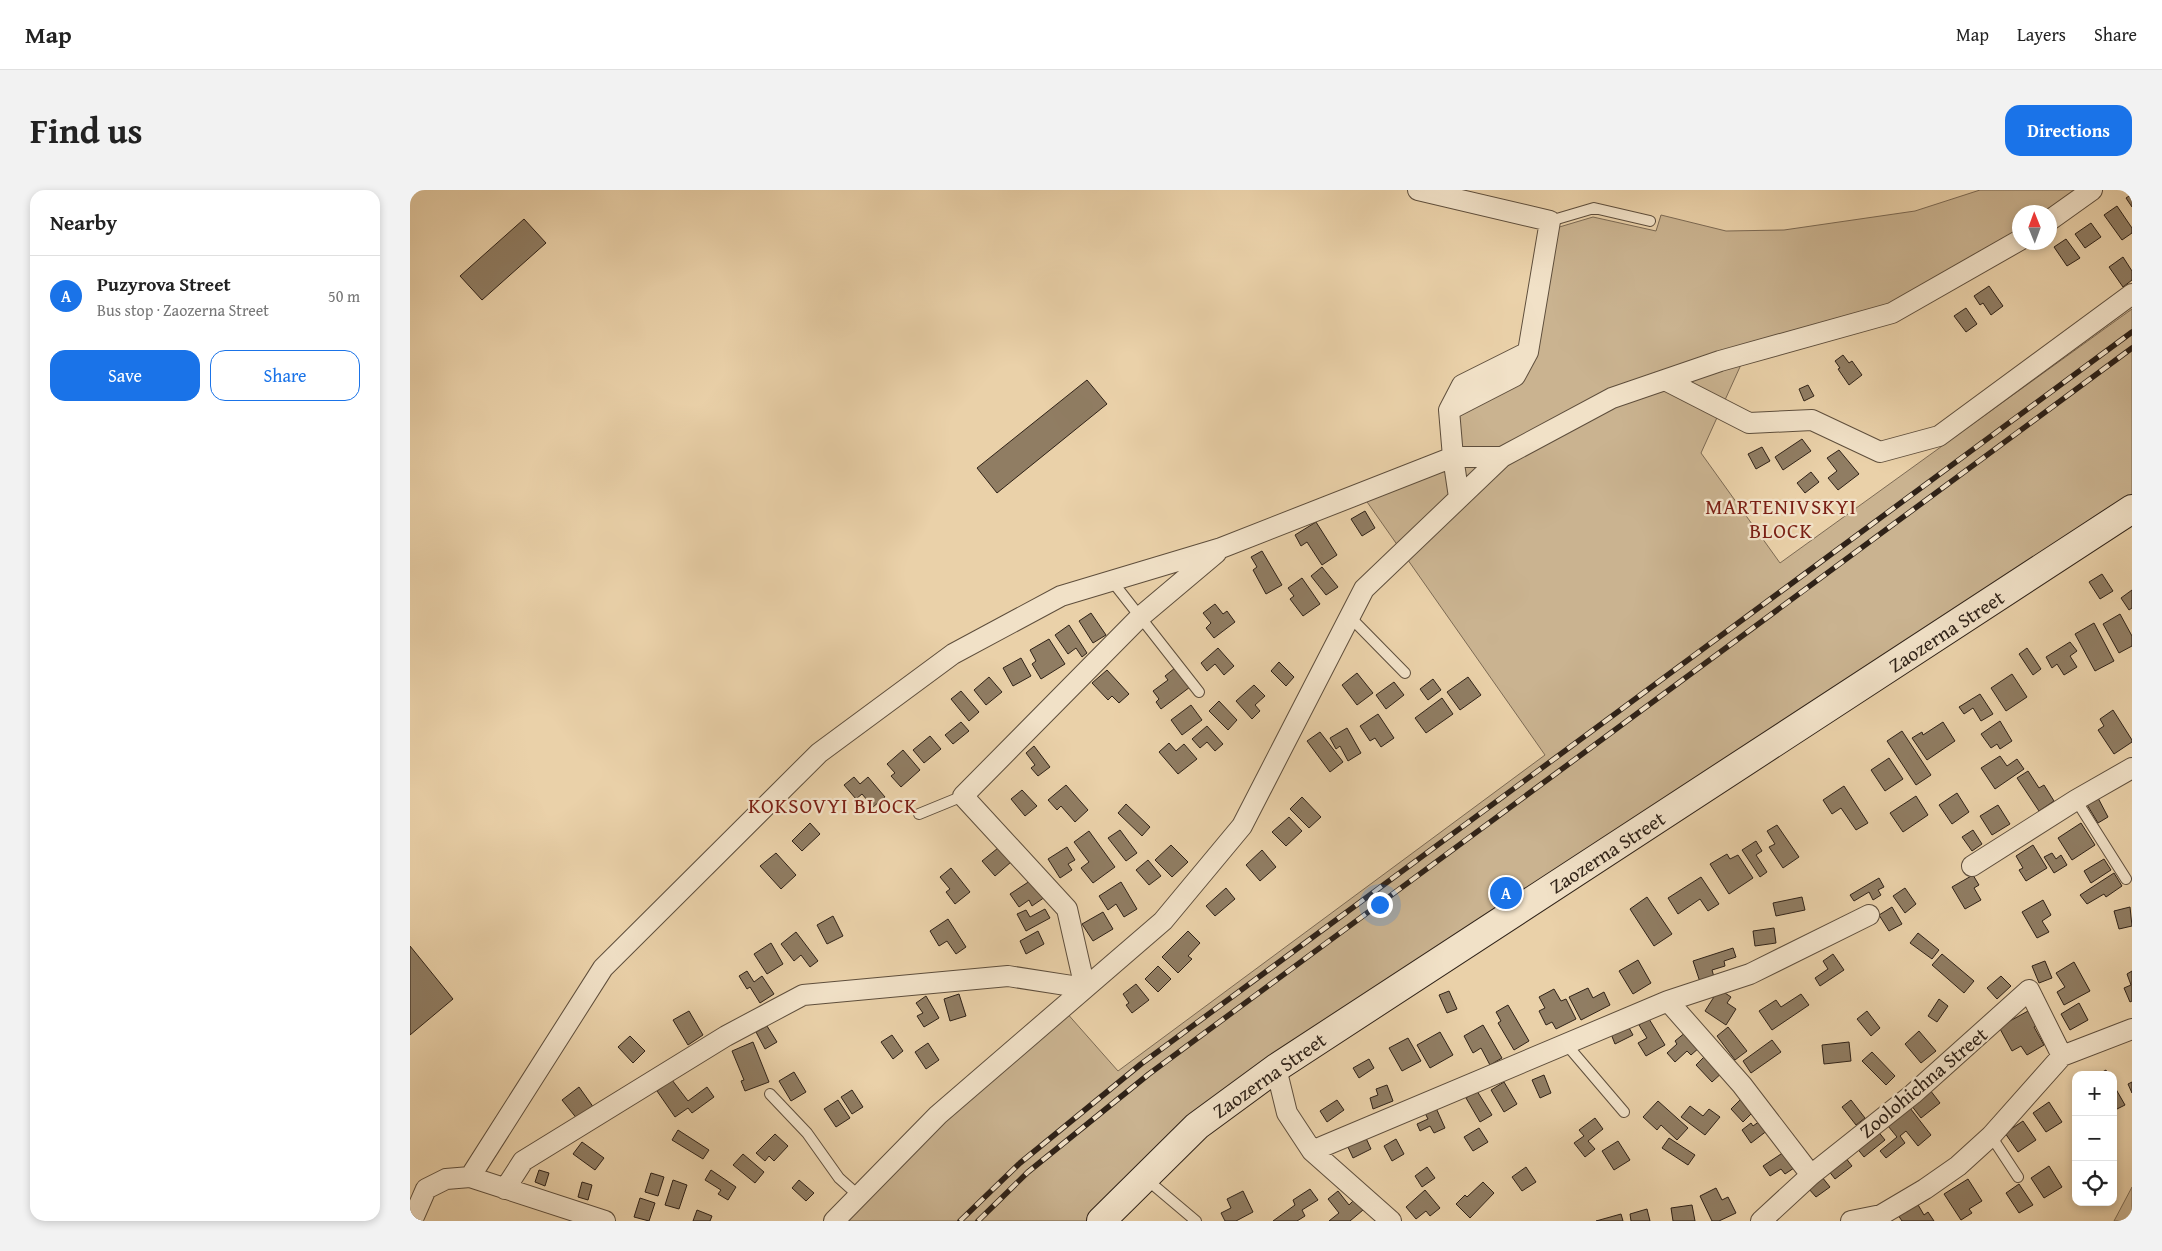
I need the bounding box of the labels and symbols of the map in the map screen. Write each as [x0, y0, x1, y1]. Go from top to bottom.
north arrow [2012, 205, 2057, 250]
district label: MARTENIVSKYI BLOCK [1705, 491, 1857, 546]
street label: Zaozerna Street [1883, 583, 2009, 679]
district label: KOKSOVYI BLOCK [748, 790, 918, 821]
street label: Zaozerna Street [1544, 804, 1670, 900]
pin: A [1490, 874, 1522, 912]
your location [1367, 892, 1393, 918]
street label: Zoolohichna Street [1853, 1020, 1993, 1144]
street label: Zaozerna Street [1206, 1025, 1332, 1125]

